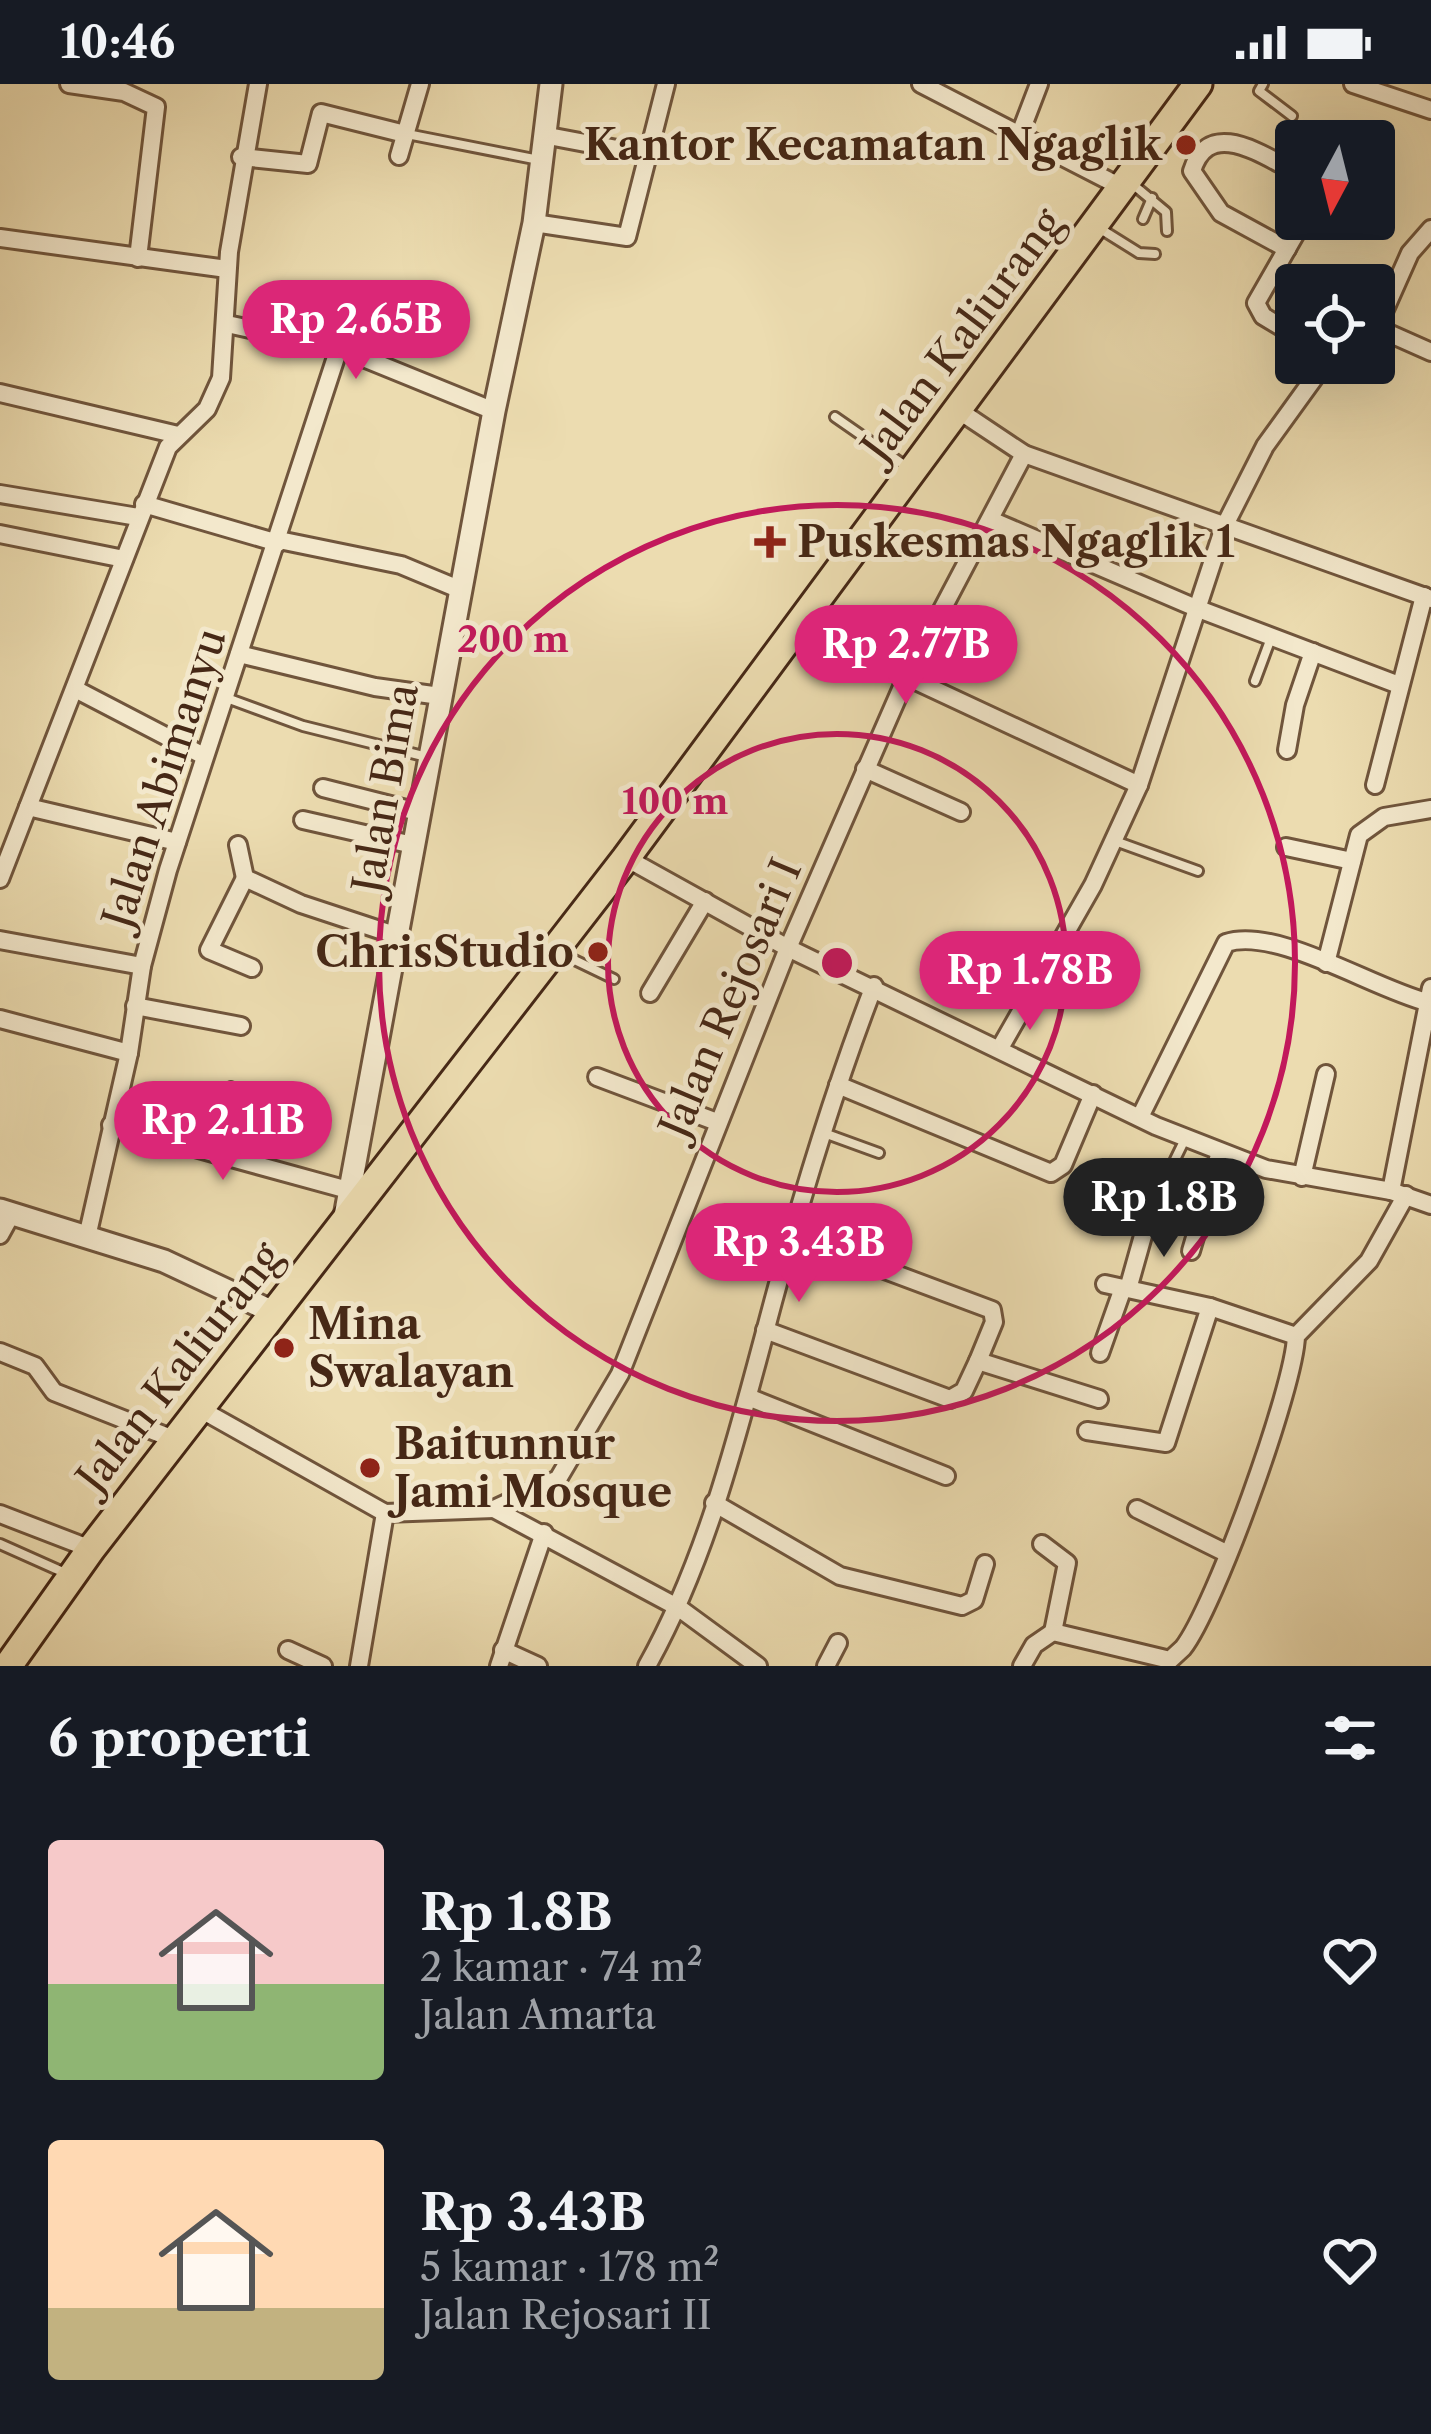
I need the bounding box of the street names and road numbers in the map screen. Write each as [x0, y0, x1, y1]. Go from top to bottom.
street label: Jalan Kaliurang [847, 198, 1074, 476]
street label: Jalan Abimanyu [89, 622, 237, 940]
street label: Jalan Bima [340, 678, 429, 903]
street label: Jalan Rejosari I [645, 851, 812, 1151]
street label: Jalan Kaliurang [62, 1231, 293, 1507]

